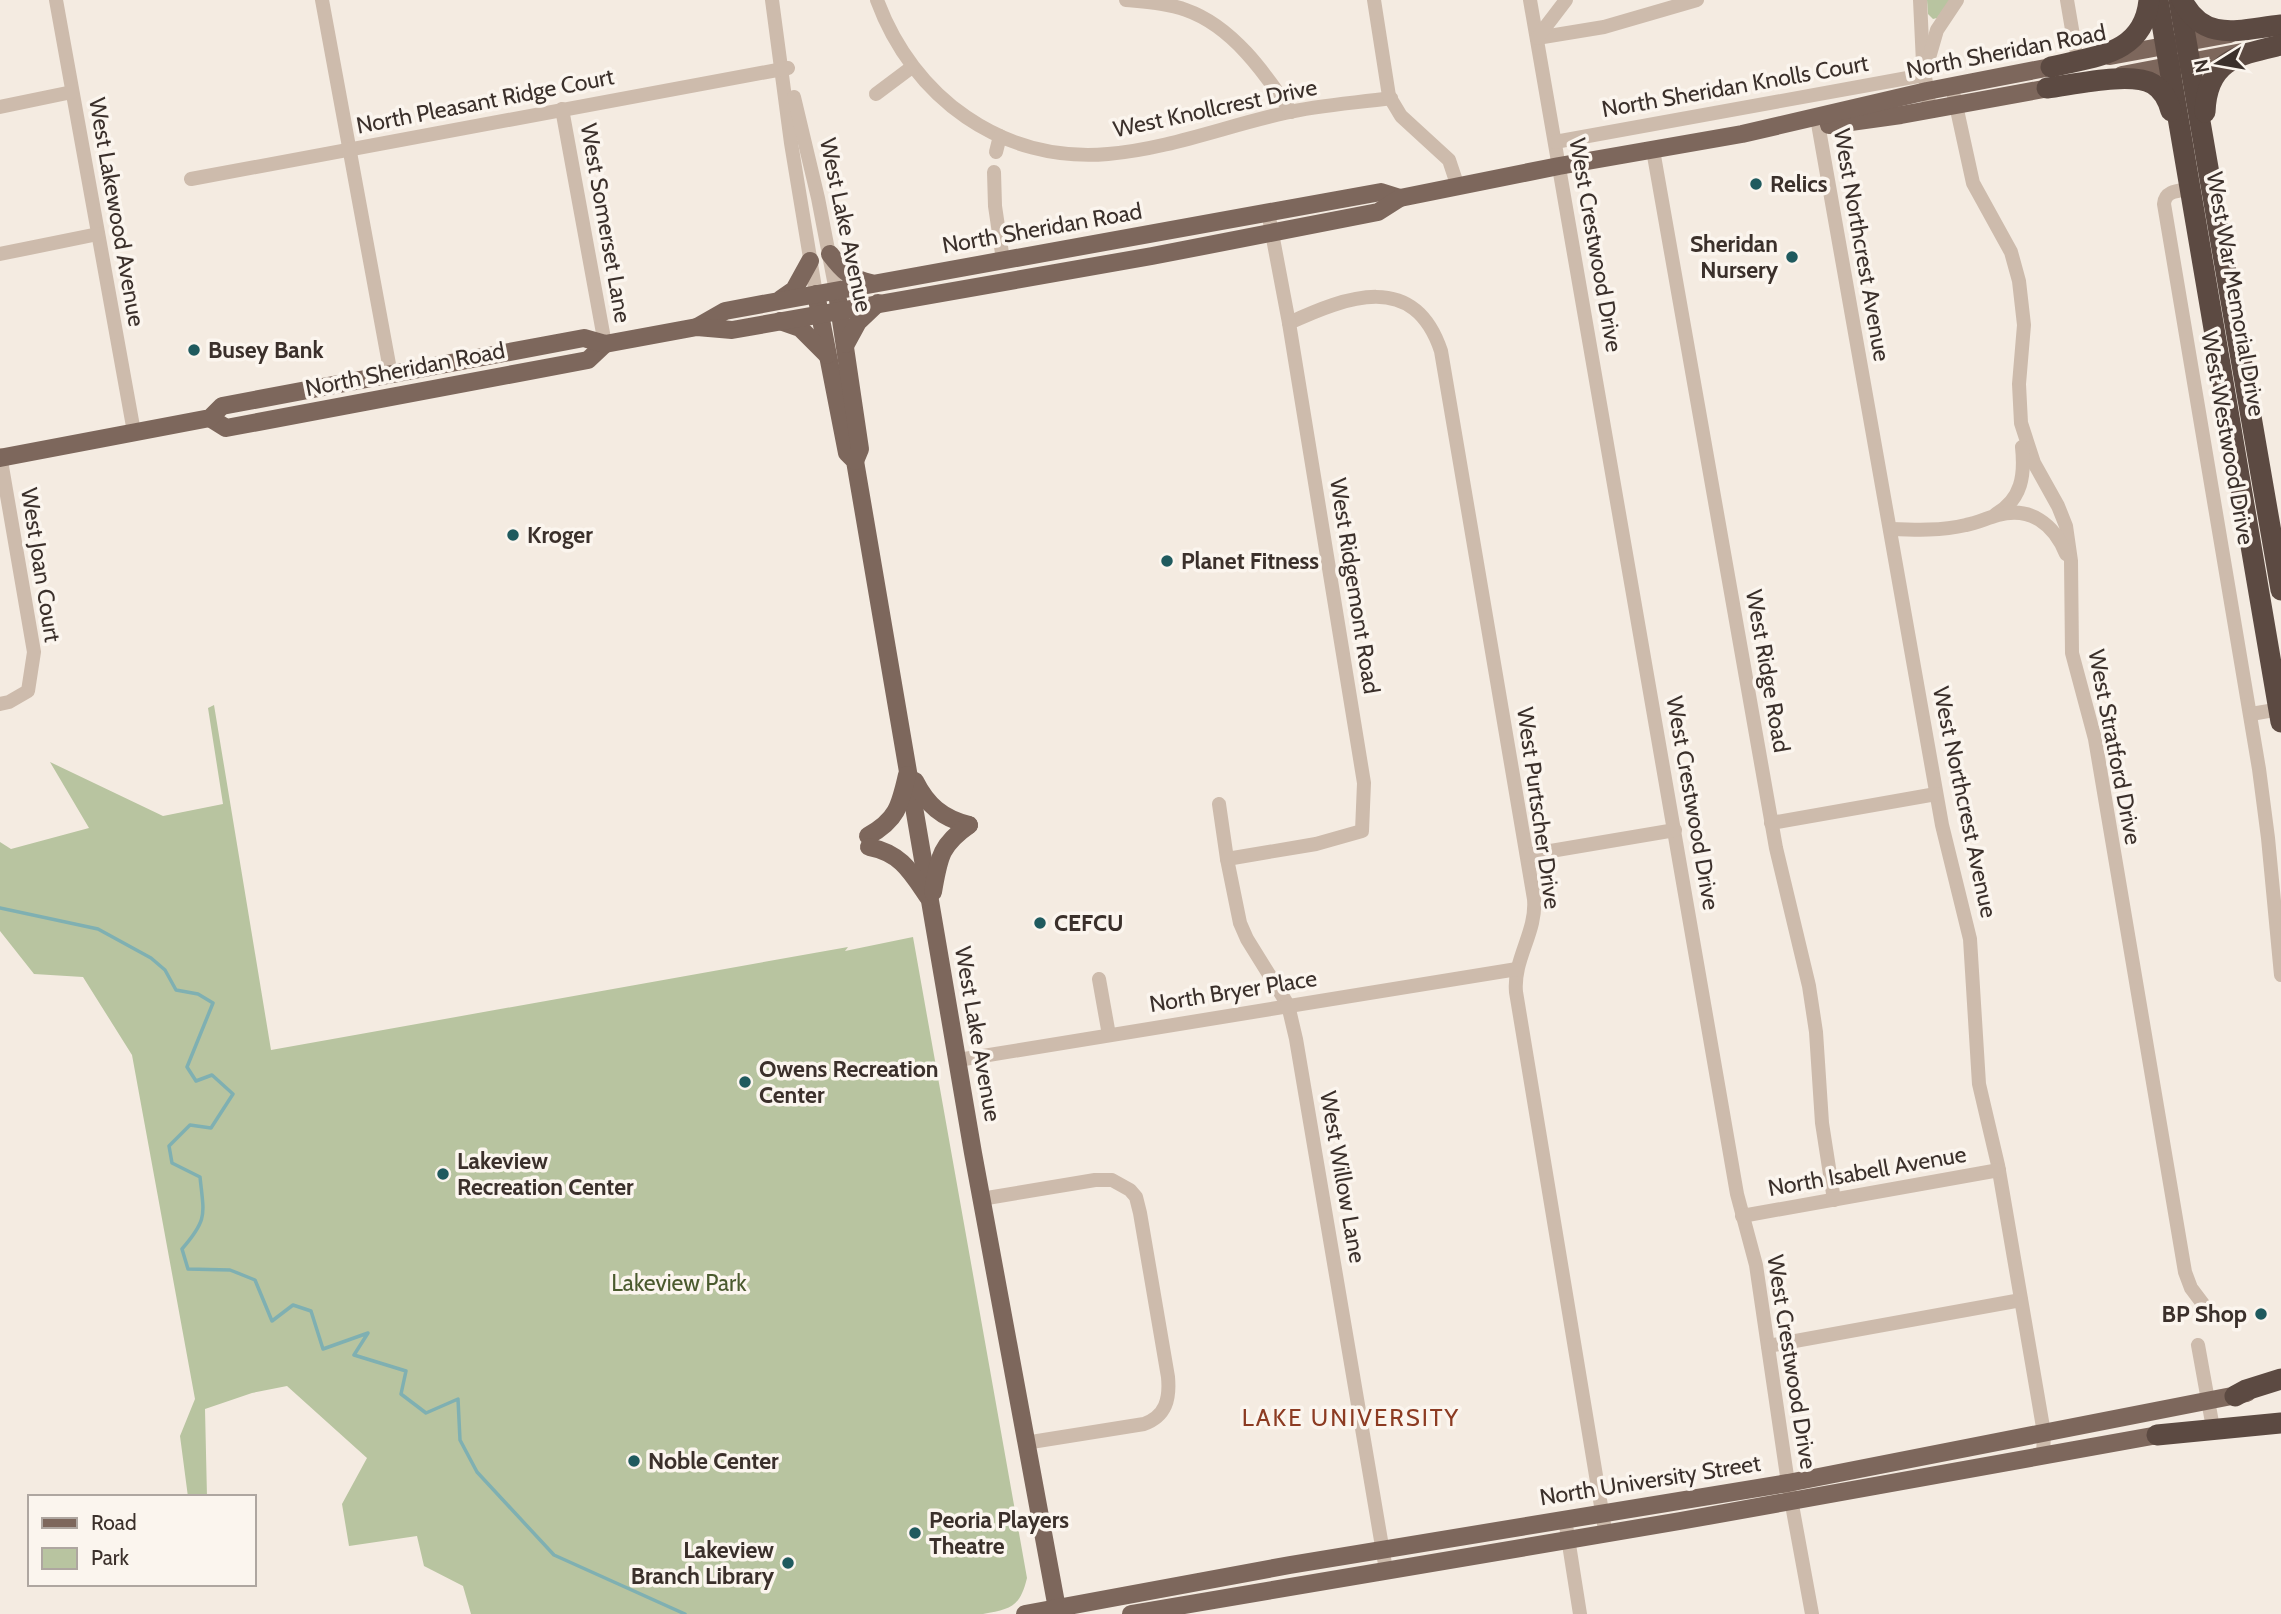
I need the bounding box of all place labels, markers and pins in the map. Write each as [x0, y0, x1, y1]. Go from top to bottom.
place label: Relics [1770, 170, 1828, 198]
marker: Relics [1748, 176, 1764, 192]
place label: Sheridan Nursery [1690, 230, 1779, 284]
marker: Sheridan Nursery [1784, 249, 1800, 265]
place label: Busey Bank [208, 336, 324, 364]
marker: Busey Bank [186, 342, 202, 358]
place label: Kroger [527, 521, 593, 549]
marker: Kroger [505, 527, 521, 543]
place label: Planet Fitness [1181, 547, 1319, 575]
marker: Planet Fitness [1159, 553, 1175, 569]
place label: CEFCU [1054, 909, 1124, 937]
marker: CEFCU [1032, 915, 1048, 931]
place label: Owens Recreation Center [759, 1055, 939, 1109]
marker: Owens Recreation Center [737, 1074, 753, 1090]
place label: Lakeview Recreation Center [457, 1147, 634, 1201]
marker: Lakeview Recreation Center [435, 1166, 451, 1182]
place label: BP Shop [2162, 1300, 2247, 1328]
marker: BP Shop [2253, 1306, 2269, 1322]
place label: Noble Center [648, 1447, 779, 1475]
marker: Noble Center [626, 1453, 642, 1469]
place label: Peoria Players Theatre [929, 1506, 1069, 1560]
marker: Peoria Players Theatre [907, 1525, 923, 1541]
place label: Lakeview Branch Library [631, 1536, 775, 1590]
marker: Lakeview Branch Library [780, 1555, 796, 1571]

